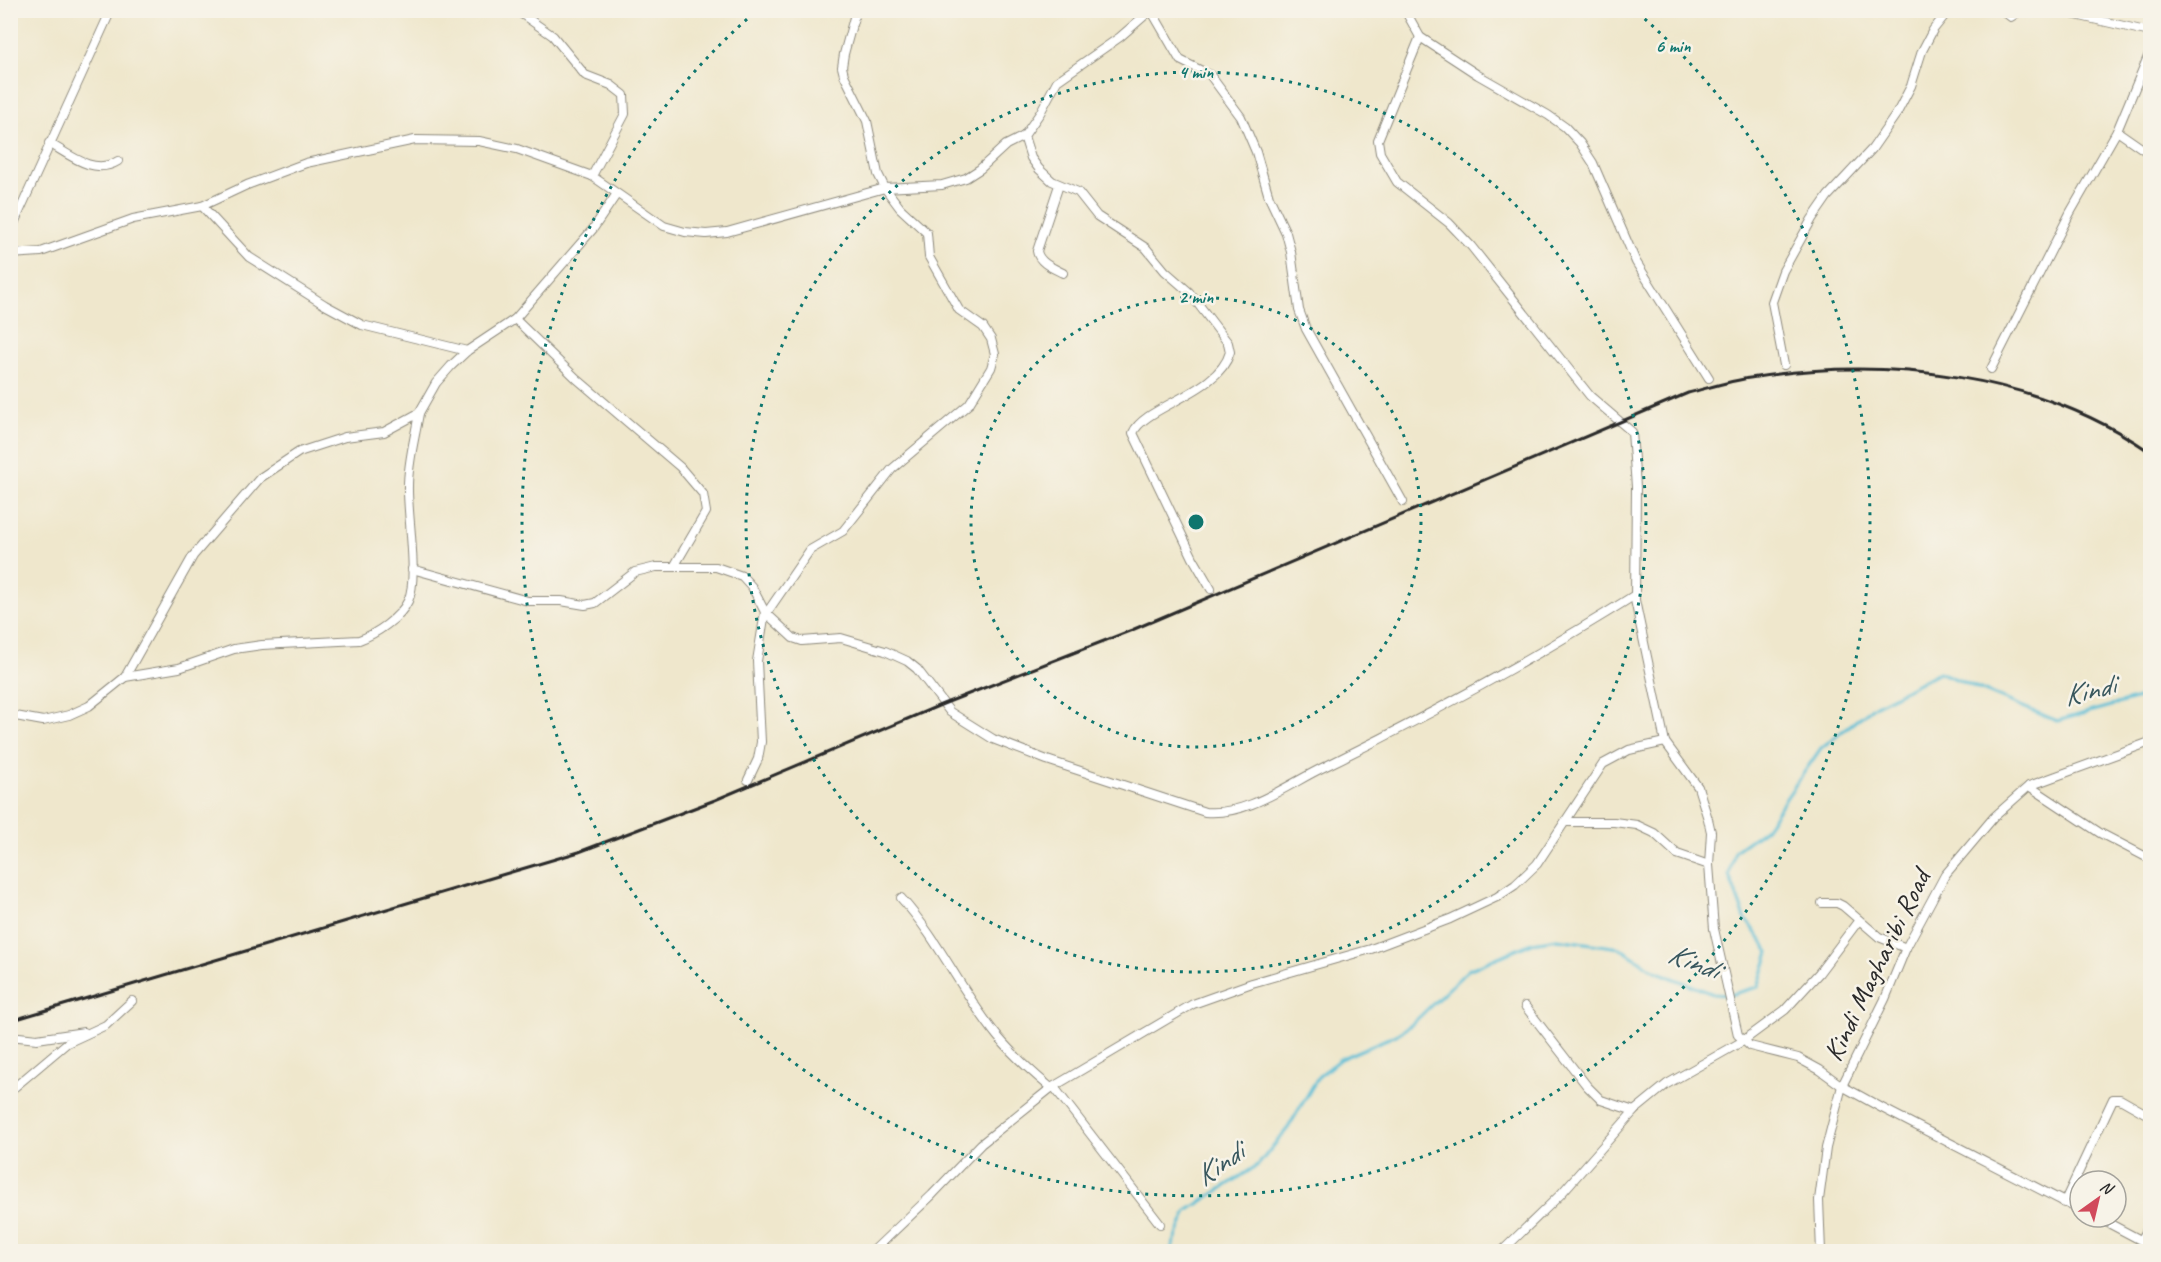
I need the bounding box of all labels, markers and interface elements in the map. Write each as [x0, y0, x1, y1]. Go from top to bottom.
text: 6 min [1656, 35, 1691, 57]
text: 4 min [1179, 61, 1214, 83]
text: 2 min [1179, 286, 1214, 308]
centre of rings [1186, 512, 1206, 532]
water label: Kindi [2059, 664, 2126, 715]
street label: Kindi Magharibi Road [1815, 860, 1940, 1066]
water label: Kindi [1663, 934, 1732, 991]
water label: Kindi [1187, 1129, 1257, 1194]
north arrow [2068, 1169, 2128, 1229]
text: N [2096, 1176, 2118, 1200]

